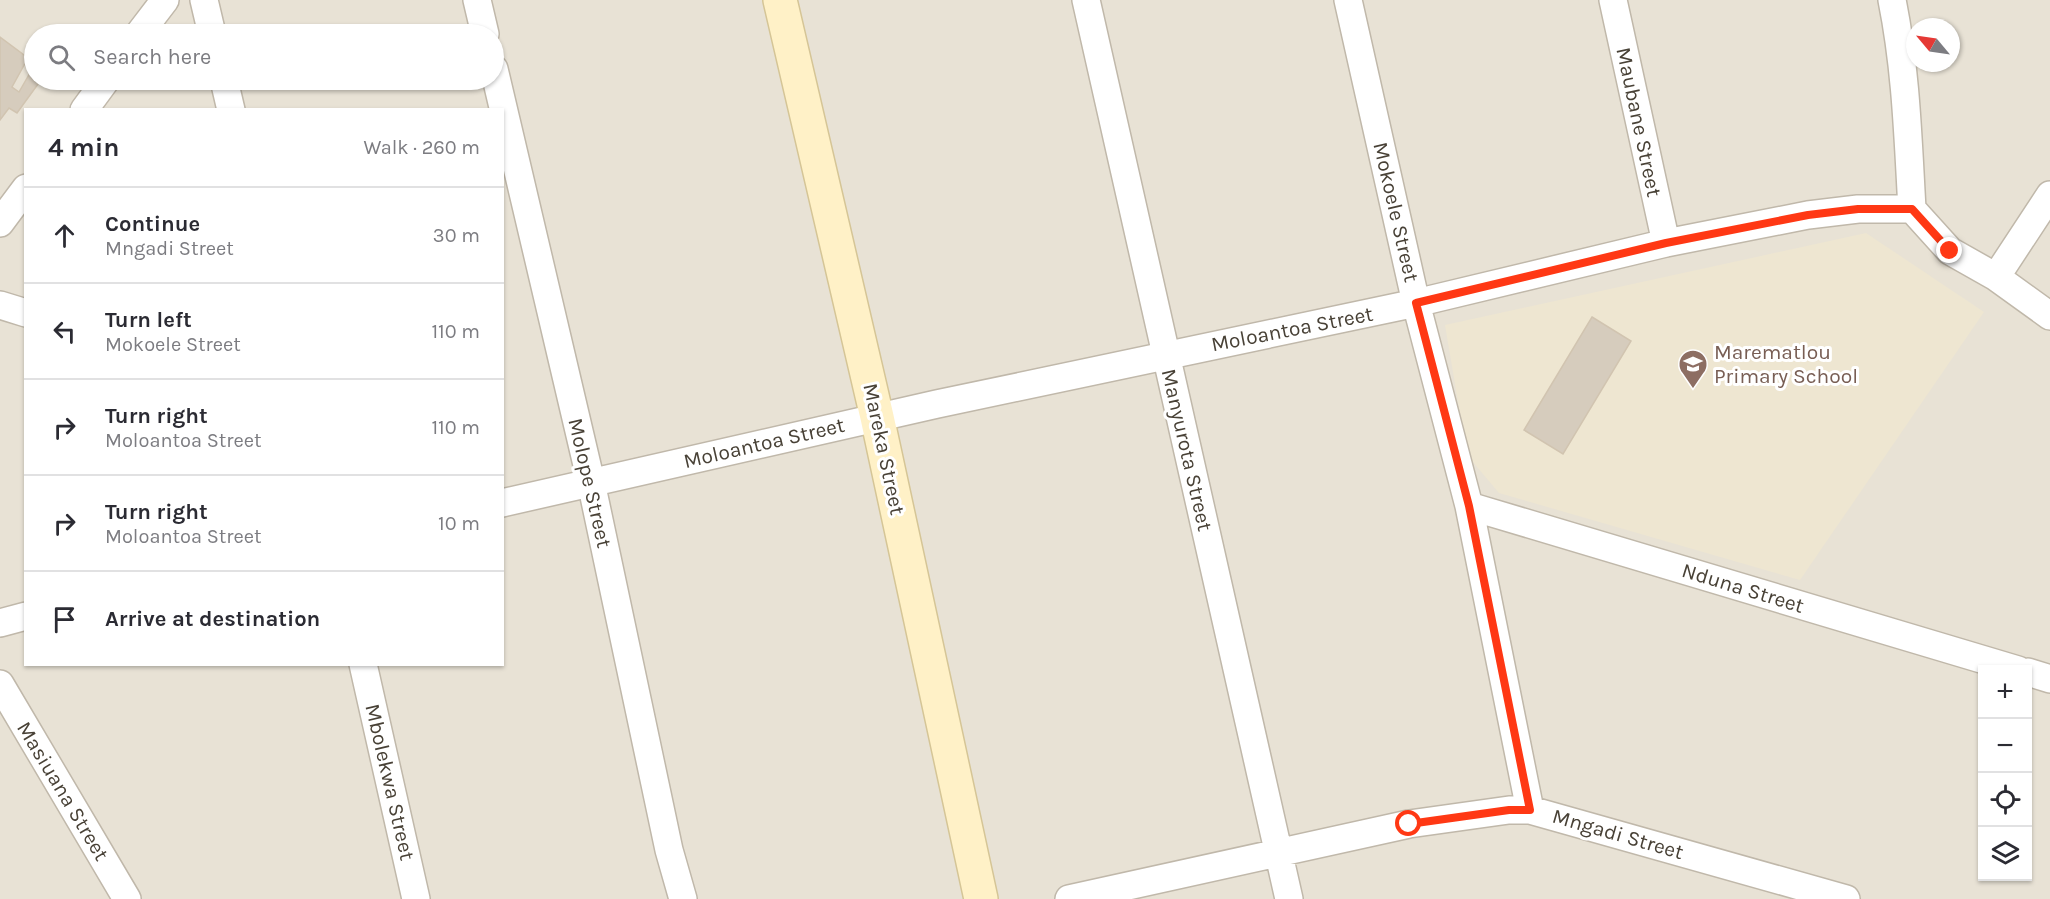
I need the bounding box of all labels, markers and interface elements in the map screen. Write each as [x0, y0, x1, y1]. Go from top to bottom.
north arrow [1906, 18, 1960, 72]
search box [24, 24, 504, 90]
icon: search [45, 41, 78, 74]
text: Search here [93, 44, 211, 70]
street label: Maubane Street [1611, 45, 1667, 199]
text: 4 min [48, 132, 119, 163]
text: Walk · 260 m [363, 136, 480, 159]
street label: Mokoele Street [1368, 140, 1424, 284]
text: Continue [105, 211, 200, 237]
icon: ahead [48, 219, 81, 252]
text: 30 m [433, 224, 480, 247]
text: Mngadi Street [105, 237, 234, 260]
route end [1936, 237, 1962, 263]
street label: Moloantoa Street [1209, 302, 1375, 356]
text: Turn left [105, 307, 192, 333]
icon: left [48, 315, 81, 348]
text: 110 m [431, 320, 480, 343]
text: Mokoele Street [105, 333, 241, 356]
place label: Marematlou Primary School [1714, 340, 1858, 388]
school or university icon: Marematlou Primary School [1677, 348, 1709, 390]
street label: Manyurota Street [1157, 367, 1217, 534]
street label: Mareka Street [858, 381, 910, 517]
text: Turn right [105, 403, 208, 429]
icon: right [48, 411, 81, 444]
street label: Moloantoa Street [681, 413, 847, 473]
text: 110 m [431, 416, 480, 439]
street label: Molope Street [563, 416, 617, 550]
text: Moloantoa Street [105, 429, 262, 452]
text: Turn right [105, 499, 208, 525]
icon: right [48, 507, 81, 540]
text: 10 m [438, 512, 480, 535]
text: Moloantoa Street [105, 525, 262, 548]
street label: Nduna Street [1679, 558, 1807, 618]
icon: arrive [48, 603, 81, 636]
text: Arrive at destination [105, 606, 320, 632]
map controls [1978, 665, 2032, 881]
button: + [1978, 665, 2032, 719]
street label: Mbolekwa Street [360, 702, 420, 863]
street label: Masiuana Street [12, 717, 114, 865]
button: − [1978, 719, 2032, 773]
button: locate [1978, 773, 2032, 827]
street label: Mngadi Street [1550, 804, 1686, 864]
route start [1395, 810, 1421, 836]
button: layers [1978, 827, 2032, 881]

